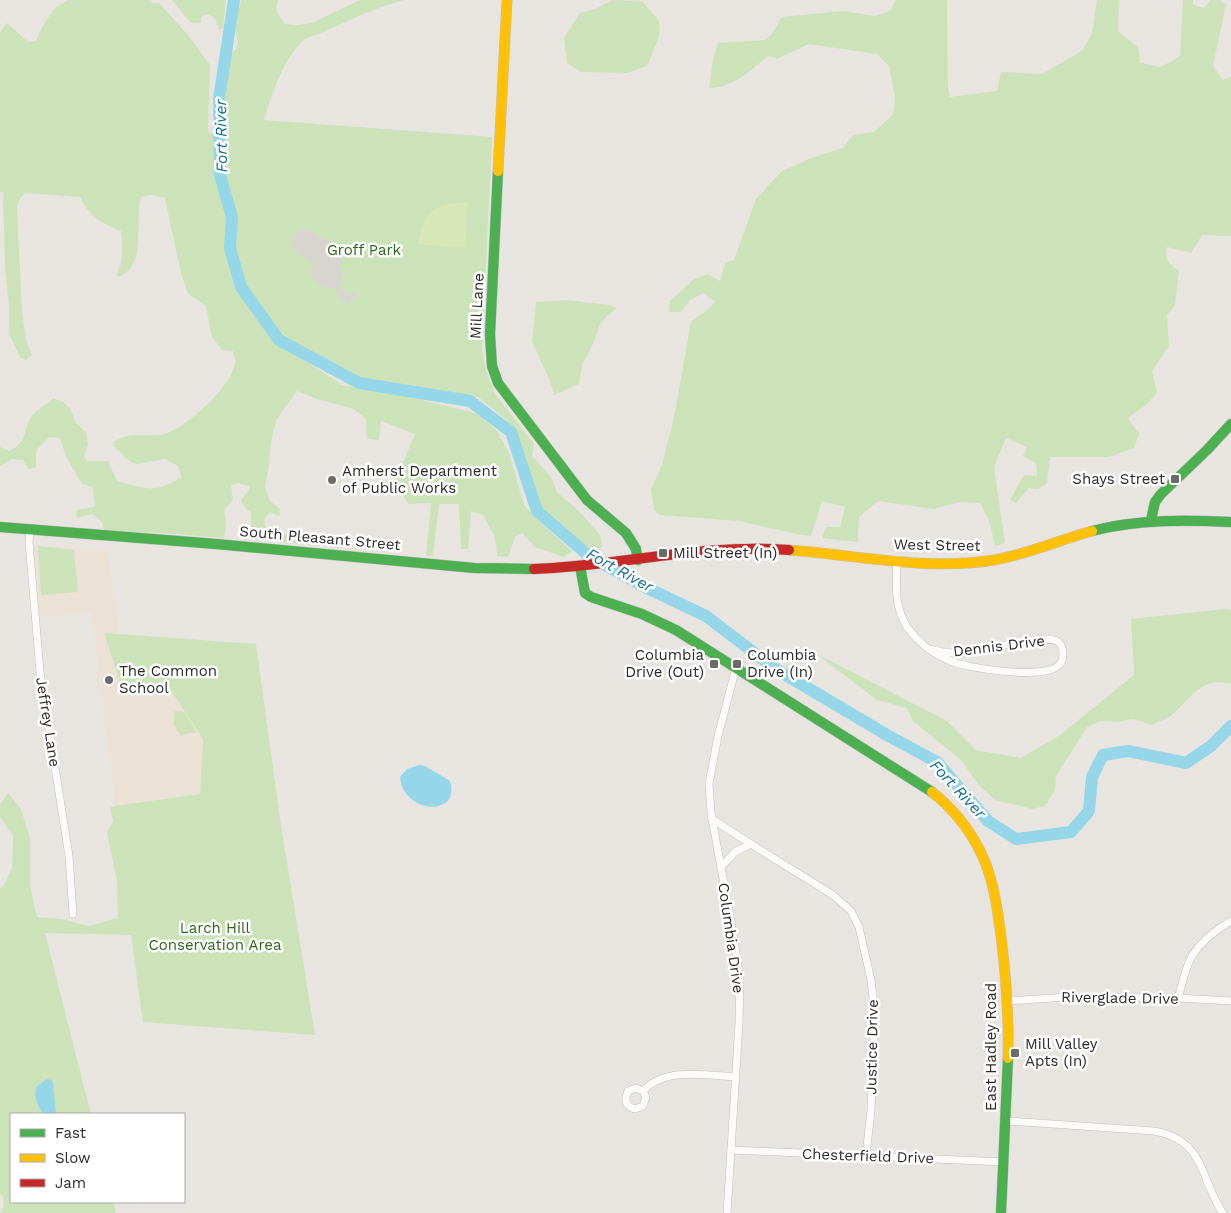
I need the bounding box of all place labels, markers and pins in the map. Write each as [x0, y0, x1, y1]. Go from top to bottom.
place label: Amherst Department of Public Works [342, 462, 498, 497]
place label: Shays Street [1072, 470, 1166, 488]
marker: Shays Street [1169, 473, 1181, 485]
marker: Amherst Department of Public Works [326, 474, 338, 486]
place label: Mill Street (In) [673, 544, 777, 562]
marker: Mill Street (In) [657, 547, 669, 559]
place label: Columbia Drive (Out) [625, 646, 704, 681]
place label: Columbia Drive (In) [747, 646, 817, 681]
marker: Columbia Drive (Out) [708, 658, 720, 670]
marker: Columbia Drive (In) [731, 658, 743, 670]
place label: The Common School [119, 662, 217, 697]
marker: The Common School [103, 674, 115, 686]
place label: Mill Valley Apts (In) [1025, 1035, 1098, 1070]
marker: Mill Valley Apts (In) [1009, 1047, 1021, 1059]

